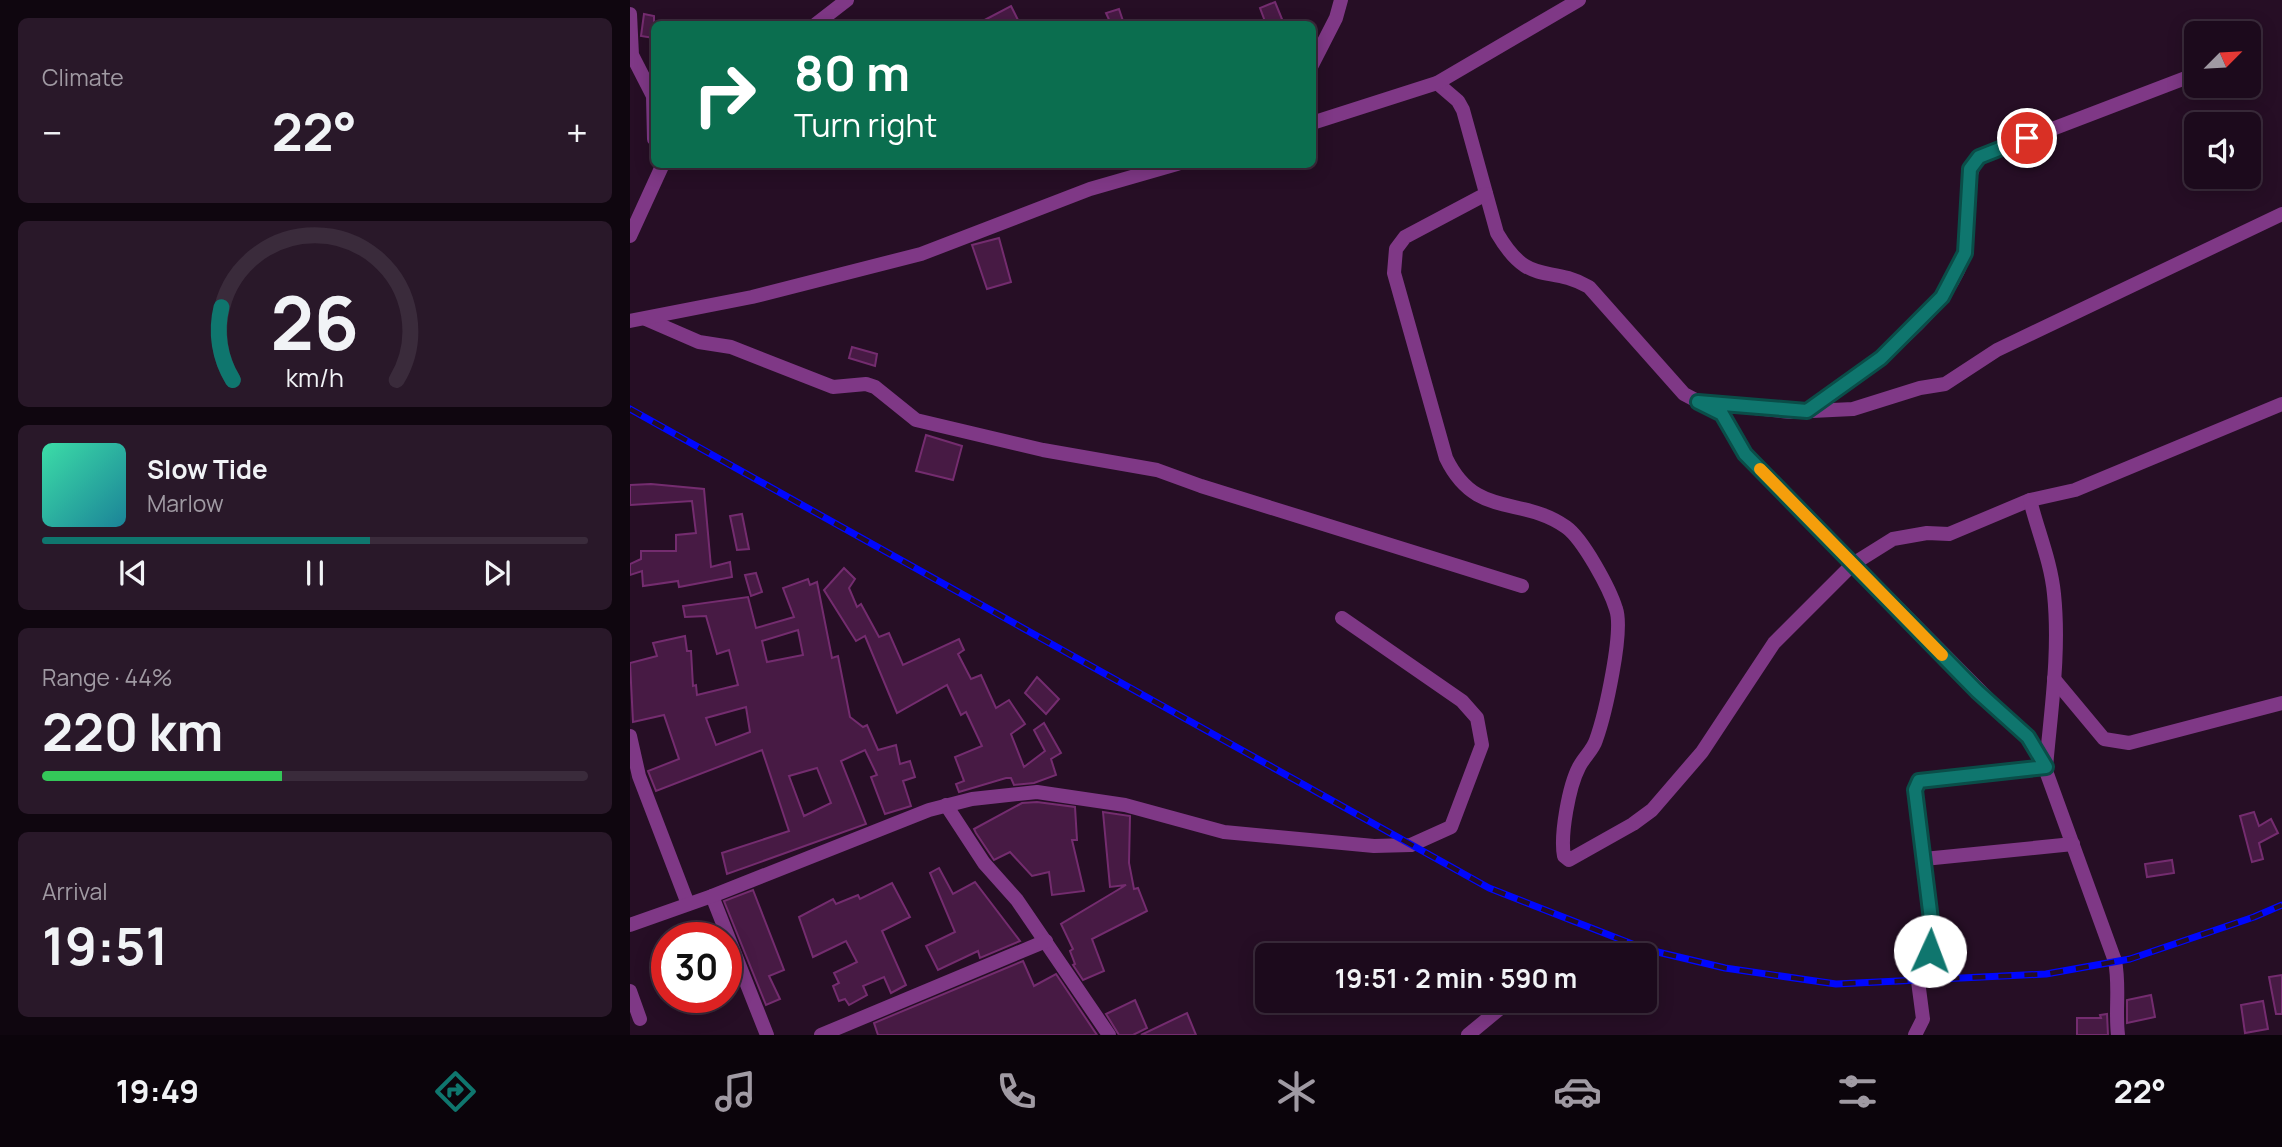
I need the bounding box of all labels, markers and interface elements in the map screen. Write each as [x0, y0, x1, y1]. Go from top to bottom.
north arrow [2184, 21, 2261, 98]
map controls [2184, 21, 2261, 189]
text: 80 m [794, 39, 910, 106]
icon: right [679, 49, 770, 140]
text: Climate [42, 61, 124, 93]
text: 22° [272, 96, 357, 167]
text: Turn right [794, 103, 937, 147]
text: − [42, 106, 63, 158]
text: + [566, 106, 588, 158]
pin [1997, 108, 2057, 168]
button: sound [2184, 112, 2261, 189]
icon: arrive [2008, 119, 2046, 157]
text: 26 [271, 273, 359, 373]
text: km/h [286, 360, 344, 395]
text: Slow Tide [147, 451, 268, 487]
text: Marlow [147, 487, 224, 519]
icon: previous [114, 554, 152, 592]
icon: pause [296, 554, 334, 592]
icon: next [478, 554, 516, 592]
text: Range · 44% [42, 661, 173, 693]
text: 220 km [42, 696, 223, 767]
text: Arrival [42, 875, 108, 907]
text: 19:51 [42, 910, 168, 981]
position arrow [1893, 914, 1967, 988]
speed limit sign: 30 [651, 922, 742, 1013]
text: 19:51 · 2 min · 590 m [1335, 960, 1577, 996]
icon: directions [431, 1067, 480, 1116]
icon: music [711, 1067, 760, 1116]
icon: phone [992, 1067, 1041, 1116]
icon: climate [1272, 1067, 1321, 1116]
icon: car [1553, 1067, 1602, 1116]
icon: filters [1833, 1067, 1882, 1116]
text: 19:49 [116, 1069, 199, 1113]
text: 22° [2114, 1069, 2166, 1113]

